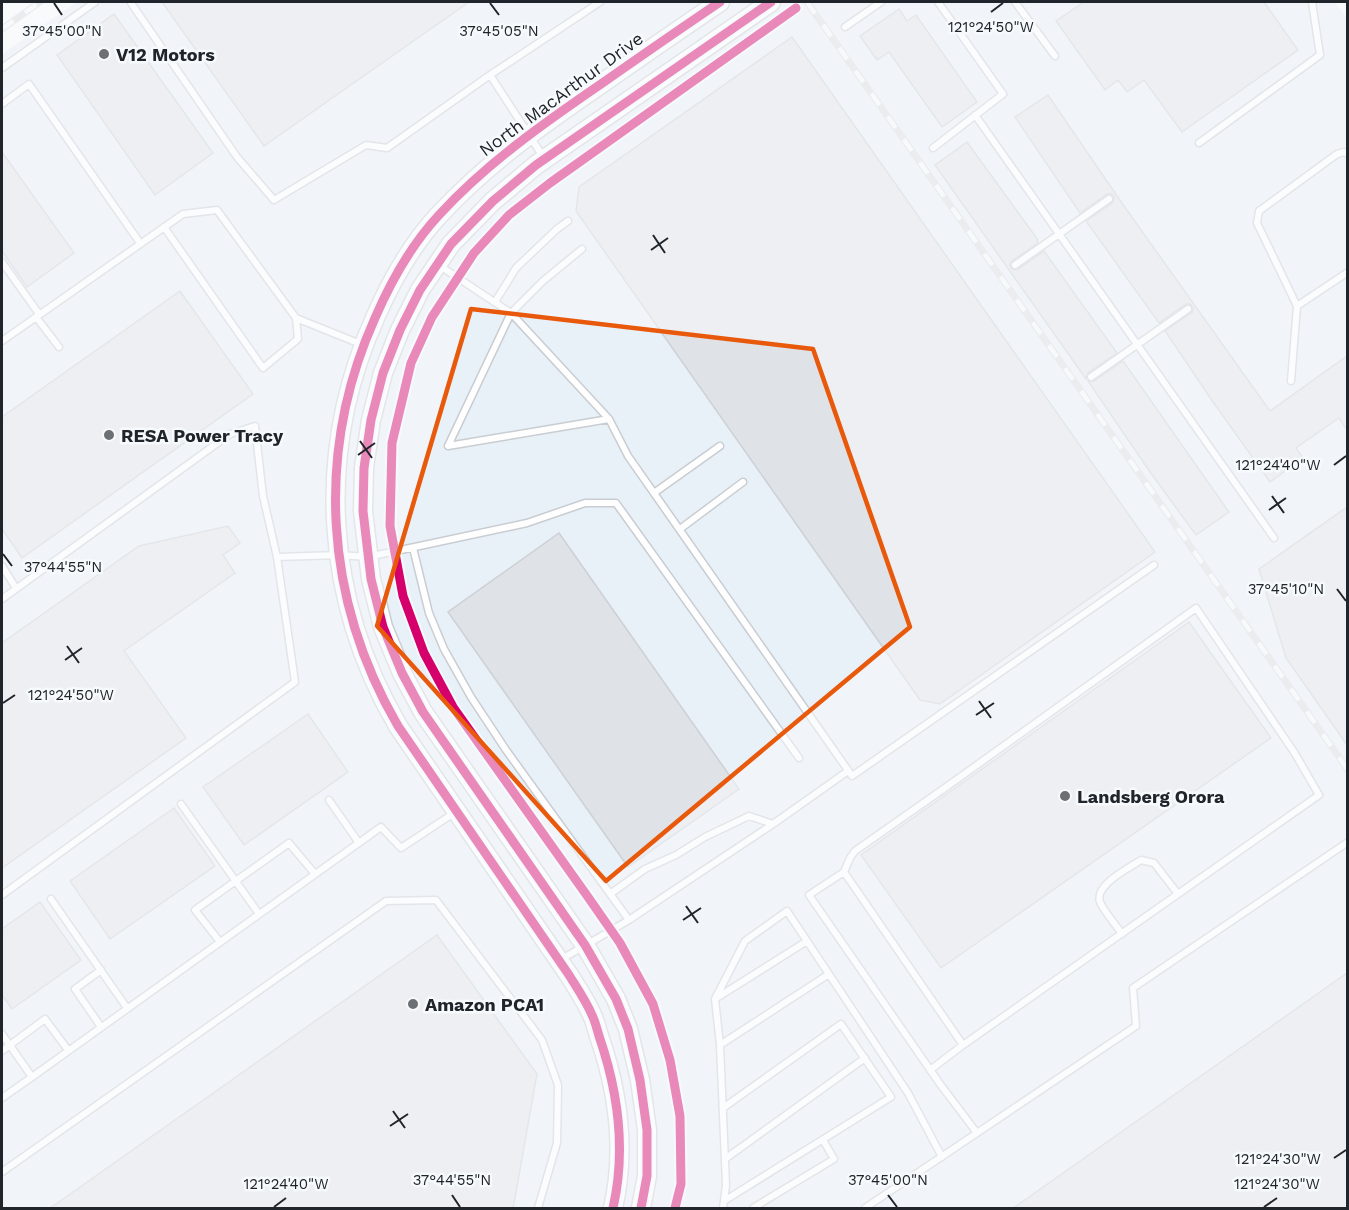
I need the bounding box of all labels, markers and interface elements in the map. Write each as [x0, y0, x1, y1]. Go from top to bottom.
text: 121°24'50"W [948, 18, 1034, 36]
text: 37°45'00"N [22, 22, 102, 40]
text: 37°45'05"N [459, 22, 539, 40]
street label: North MacArthur Drive [475, 28, 647, 160]
place label: V12 Motors [116, 44, 215, 65]
marker: V12 Motors [97, 47, 111, 61]
place label: RESA Power Tracy [121, 425, 284, 446]
marker: RESA Power Tracy [102, 428, 116, 442]
text: 121°24'40"W [1235, 456, 1321, 474]
text: 37°44'55"N [24, 558, 102, 576]
text: 37°45'10"N [1248, 580, 1324, 598]
text: 121°24'50"W [28, 686, 114, 704]
place label: Landsberg Orora [1077, 786, 1225, 807]
marker: Landsberg Orora [1058, 789, 1072, 803]
place label: Amazon PCA1 [425, 994, 544, 1015]
marker: Amazon PCA1 [406, 997, 420, 1011]
text: 121°24'30"W [1235, 1150, 1321, 1168]
text: 37°44'55"N [413, 1171, 491, 1189]
text: 37°45'00"N [848, 1171, 928, 1189]
text: 121°24'40"W [243, 1175, 329, 1193]
text: 121°24'30"W [1234, 1175, 1320, 1193]

